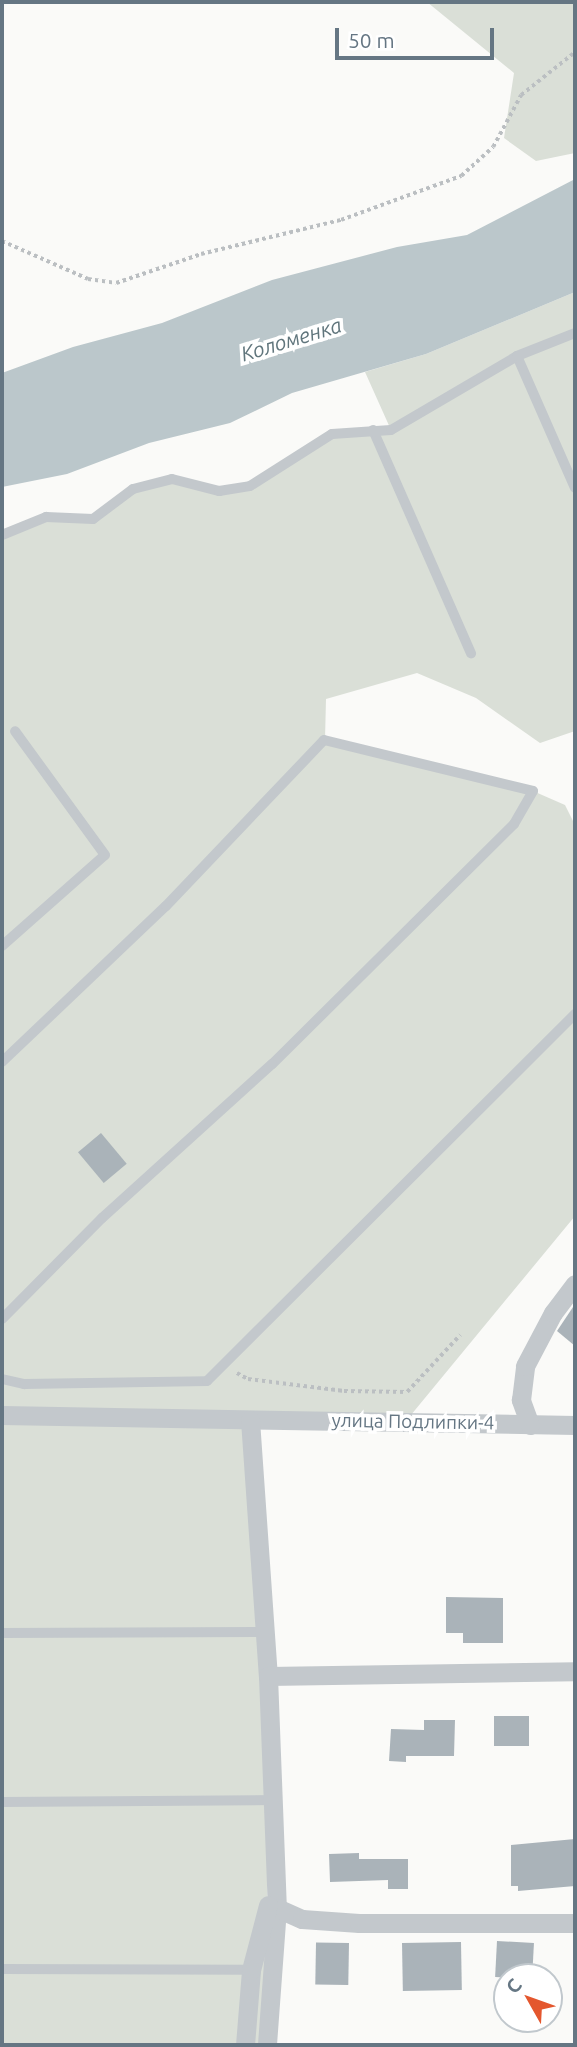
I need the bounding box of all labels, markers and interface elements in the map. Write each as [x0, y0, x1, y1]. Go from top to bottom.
scale bar [339, 14, 498, 58]
text: 50 m [348, 28, 395, 52]
water label: Коломенка [237, 312, 345, 366]
street label: улица Подлипки-4 [332, 1409, 494, 1435]
north arrow [493, 1963, 563, 2033]
text: С [501, 1974, 526, 1998]

